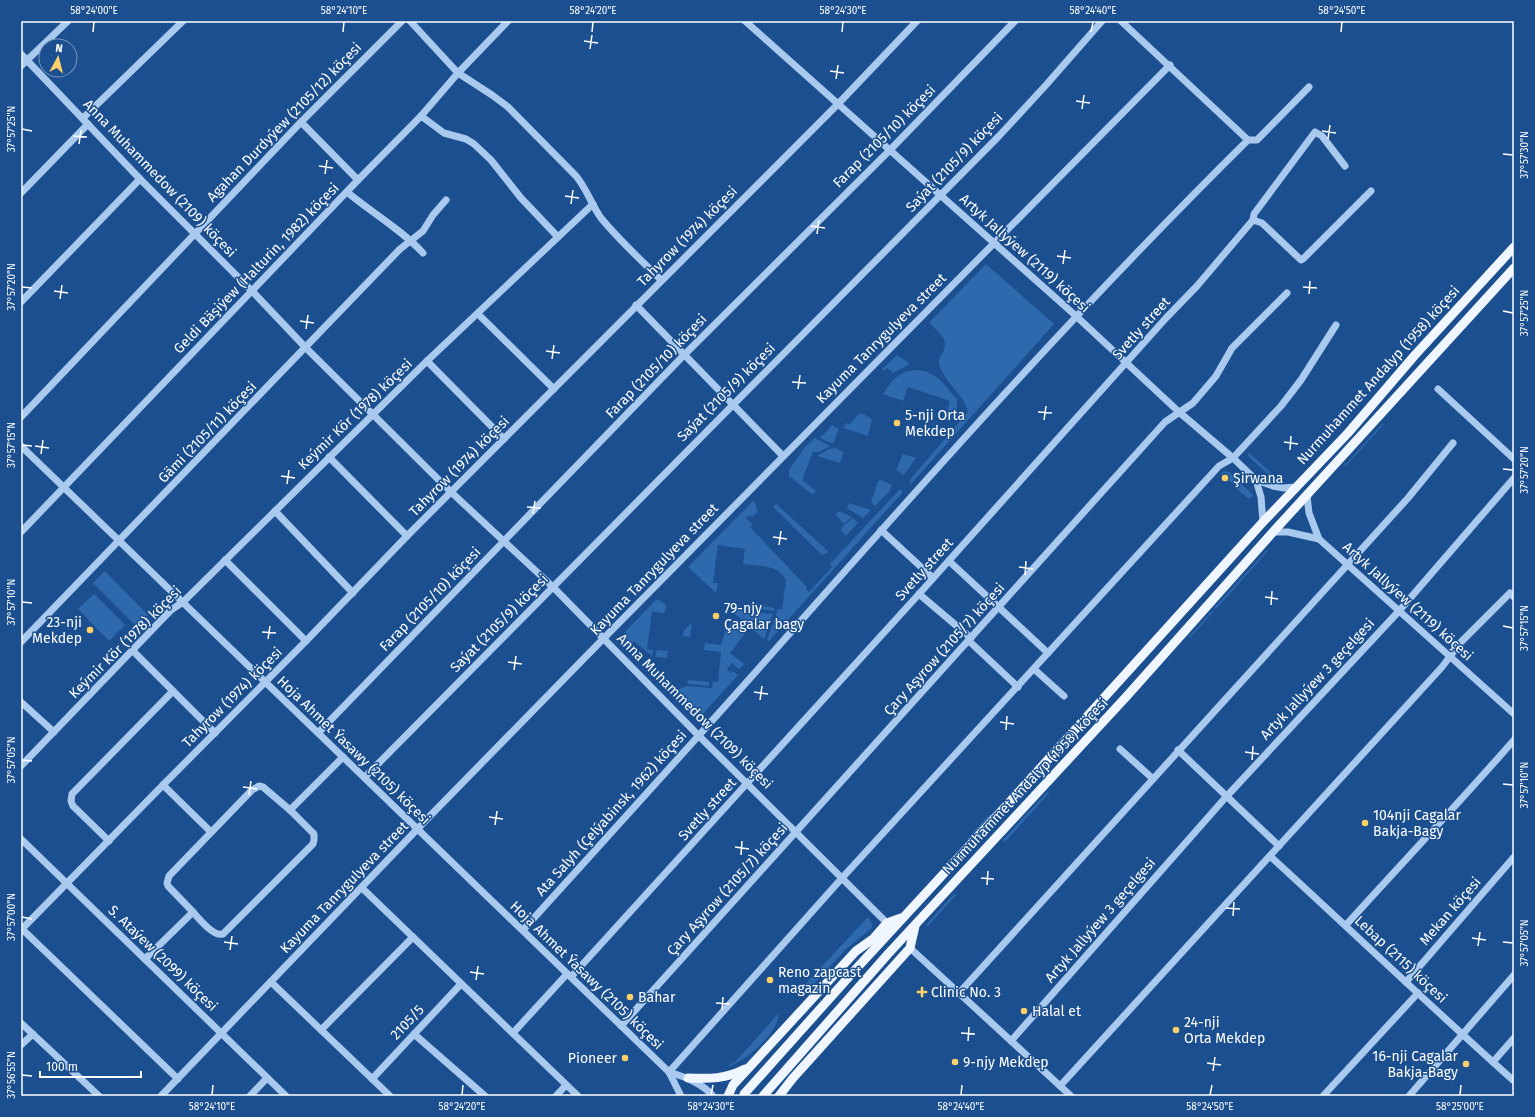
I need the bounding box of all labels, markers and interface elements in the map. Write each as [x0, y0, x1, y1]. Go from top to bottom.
text: 58°24'00"E [70, 5, 118, 17]
text: 58°24'10"E [321, 5, 367, 17]
text: 58°24'20"E [569, 5, 617, 17]
text: 58°24'30"E [819, 5, 867, 17]
text: 58°24'40"E [1069, 5, 1117, 17]
text: 58°24'50"E [1318, 5, 1366, 17]
north arrow [38, 38, 78, 78]
street label: Agahan Durdyýew (2105/12) köçesi [204, 39, 365, 206]
text: N [55, 42, 64, 55]
street label: Farap (2105/10) köçesi [829, 81, 939, 191]
street label: Anna Muhammedow (2109) köçesi [80, 96, 240, 261]
text: 37°57'25"N [6, 106, 18, 152]
street label: Saýat (2105/9) köçesi [902, 109, 1006, 216]
text: 37°57'30"N [1519, 131, 1531, 179]
street label: Geldi Bäşiýew (Halturin, 1982) köçesi [170, 180, 343, 357]
street label: Tahyrow (1974) köçesi [634, 183, 741, 290]
street label: Artyk Jallyýew (2119) köçesi [956, 190, 1093, 316]
text: 37°57'20"N [6, 263, 18, 311]
street label: Kayuma Tanrygulyeva street [813, 269, 951, 407]
street label: Nurmuhammet Andalyp (1958) köçesi [1293, 282, 1463, 468]
text: 37°57'25"N [1519, 290, 1531, 336]
street label: Svetly street [1109, 293, 1175, 363]
street label: Farap (2105/10) köçesi [602, 311, 710, 422]
street label: Saýat (2105/9) köçesi [674, 340, 779, 445]
street label: Keýmir Kör (1978) köçesi [295, 355, 416, 473]
street label: Gämi (2105/11) köçesi [155, 378, 260, 487]
place label: 5-nji Orta Mekdep [905, 407, 965, 440]
street label: Tahyrow (1974) köçesi [406, 413, 513, 520]
marker: 5-nji Orta Mekdep [892, 418, 902, 428]
text: 37°57'15"N [6, 422, 18, 468]
text: 37°57'20"N [1519, 446, 1531, 494]
place label: Şirwana [1233, 470, 1283, 487]
marker: Şirwana [1220, 473, 1230, 483]
street label: Kayuma Tanrygulyeva street [587, 499, 723, 639]
street label: Svetly street [892, 534, 958, 604]
street label: Artyk Jallyýew (2119) köçesi [1339, 538, 1476, 664]
street label: Farap (2105/10) köçesi [376, 544, 484, 655]
street label: Saýat (2105/9) köçesi [447, 571, 552, 676]
text: 37°57'10"N [6, 579, 18, 625]
street label: Çary Aşyrow (2105/7) köçesi [880, 579, 1008, 719]
street label: Keýmir Kör (1978) köçesi [66, 583, 185, 702]
place label: 79-njy Çagalar bagy [724, 600, 804, 633]
text: 37°57'15"N [1519, 605, 1531, 651]
marker: 79-njy Çagalar bagy [711, 611, 721, 621]
place label: 23-nji Mekdep [32, 614, 82, 647]
street label: Artyk Jallyýew 3 geçelgesi [1257, 615, 1378, 744]
marker: 23-nji Mekdep [85, 625, 95, 635]
street label: Anna Muhammedow (2109) köçesi [613, 630, 776, 793]
street label: Tahyrow (1974) köçesi [179, 644, 286, 751]
street label: Hoja Ahmet Ýasawy (2105) köçesi [274, 672, 434, 828]
street label: Nurmuhammet Andalyp (1958) köçesi [939, 695, 1112, 878]
street label: Ata Salyh (Çelýabinsk, 1962) köçesi [532, 727, 690, 900]
text: 37°57'05"N [6, 736, 18, 784]
text: 37°57'10"N [1519, 762, 1531, 808]
street label: Svetly street [675, 774, 741, 844]
place label: 104nji Cagalar Bakja-Bagy [1373, 807, 1461, 840]
street label: Kayuma Tanrygulyeva street [277, 817, 413, 957]
marker: 104nji Cagalar Bakja-Bagy [1360, 818, 1370, 828]
street label: Çary Aşyrow (2105/7) köçesi [663, 819, 791, 959]
street label: Artyk Jallyýew 3 geçelgesi [1042, 854, 1159, 986]
street label: Mekan köçesi [1416, 874, 1485, 949]
text: 37°57'00"N [6, 893, 18, 941]
street label: Hoja Ahmet Ýasawy (2105) köçesi [507, 897, 667, 1053]
street label: S. Ataýew (2099) köçesi [105, 902, 221, 1015]
street label: Lebap (2115) köçesi [1351, 912, 1450, 1007]
text: 37°57'05"N [1519, 919, 1531, 967]
place label: Reno zapcast magazin [778, 964, 862, 997]
marker: Reno zapcast magazin [765, 975, 775, 985]
place label: Clinic No. 3 [931, 984, 1001, 1001]
marker: Clinic No. 3 [916, 986, 928, 998]
place label: Bahar [638, 989, 676, 1006]
marker: Bahar [625, 992, 635, 1002]
street label: 2105/5 [387, 1001, 428, 1043]
place label: Halal et [1032, 1003, 1082, 1020]
marker: Halal et [1019, 1006, 1029, 1016]
place label: 24-nji Orta Mekdep [1184, 1014, 1265, 1047]
marker: 24-nji Orta Mekdep [1171, 1025, 1181, 1035]
place label: 16-nji Cagalar Bakja-Bagy [1372, 1048, 1459, 1081]
place label: Pioneer [568, 1050, 618, 1067]
text: 37°56'55"N [6, 1051, 18, 1099]
scale bar [40, 1053, 141, 1079]
marker: Pioneer [620, 1053, 630, 1063]
place label: 9-njy Mekdep [963, 1054, 1049, 1071]
marker: 9-njy Mekdep [950, 1057, 960, 1067]
marker: 16-nji Cagalar Bakja-Bagy [1461, 1059, 1471, 1069]
text: 100 m [46, 1060, 78, 1074]
text: 58°24'10"E [189, 1101, 235, 1113]
text: 58°24'20"E [438, 1101, 486, 1113]
text: 58°24'30"E [687, 1101, 735, 1113]
text: 58°24'40"E [937, 1101, 985, 1113]
text: 58°24'50"E [1186, 1101, 1234, 1113]
text: 58°25'00"E [1436, 1101, 1484, 1113]

